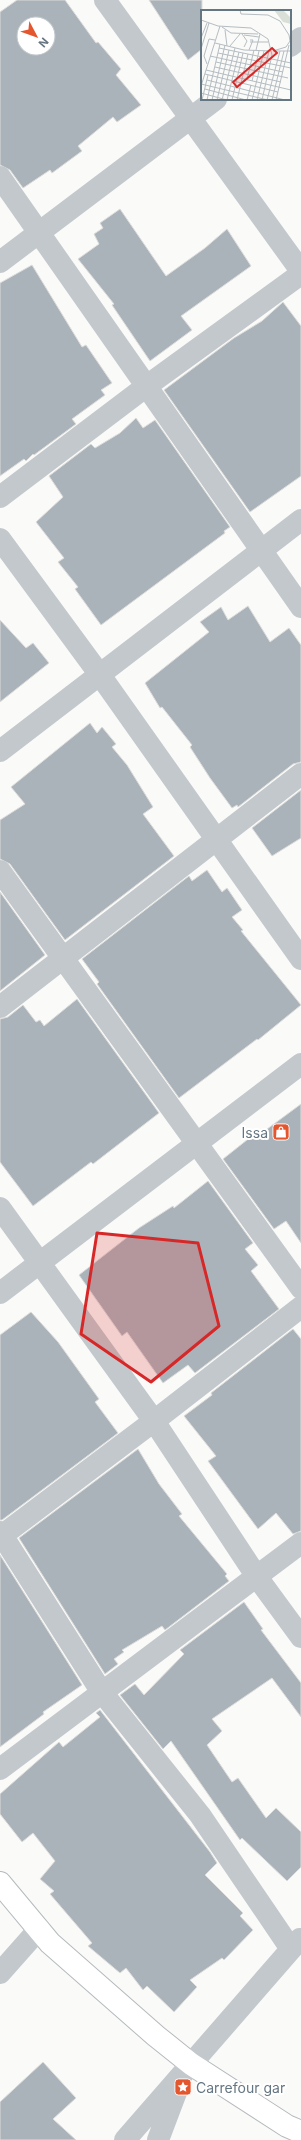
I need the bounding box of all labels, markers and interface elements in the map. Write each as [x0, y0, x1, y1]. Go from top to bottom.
inset map [201, 10, 291, 100]
north arrow [16, 16, 56, 56]
text: N [36, 35, 52, 50]
shop icon: Issa [271, 1122, 291, 1142]
place label: Issa [242, 1124, 268, 1141]
place icon: Carrefour gar [173, 2077, 193, 2097]
place label: Carrefour gar [196, 2079, 285, 2096]

